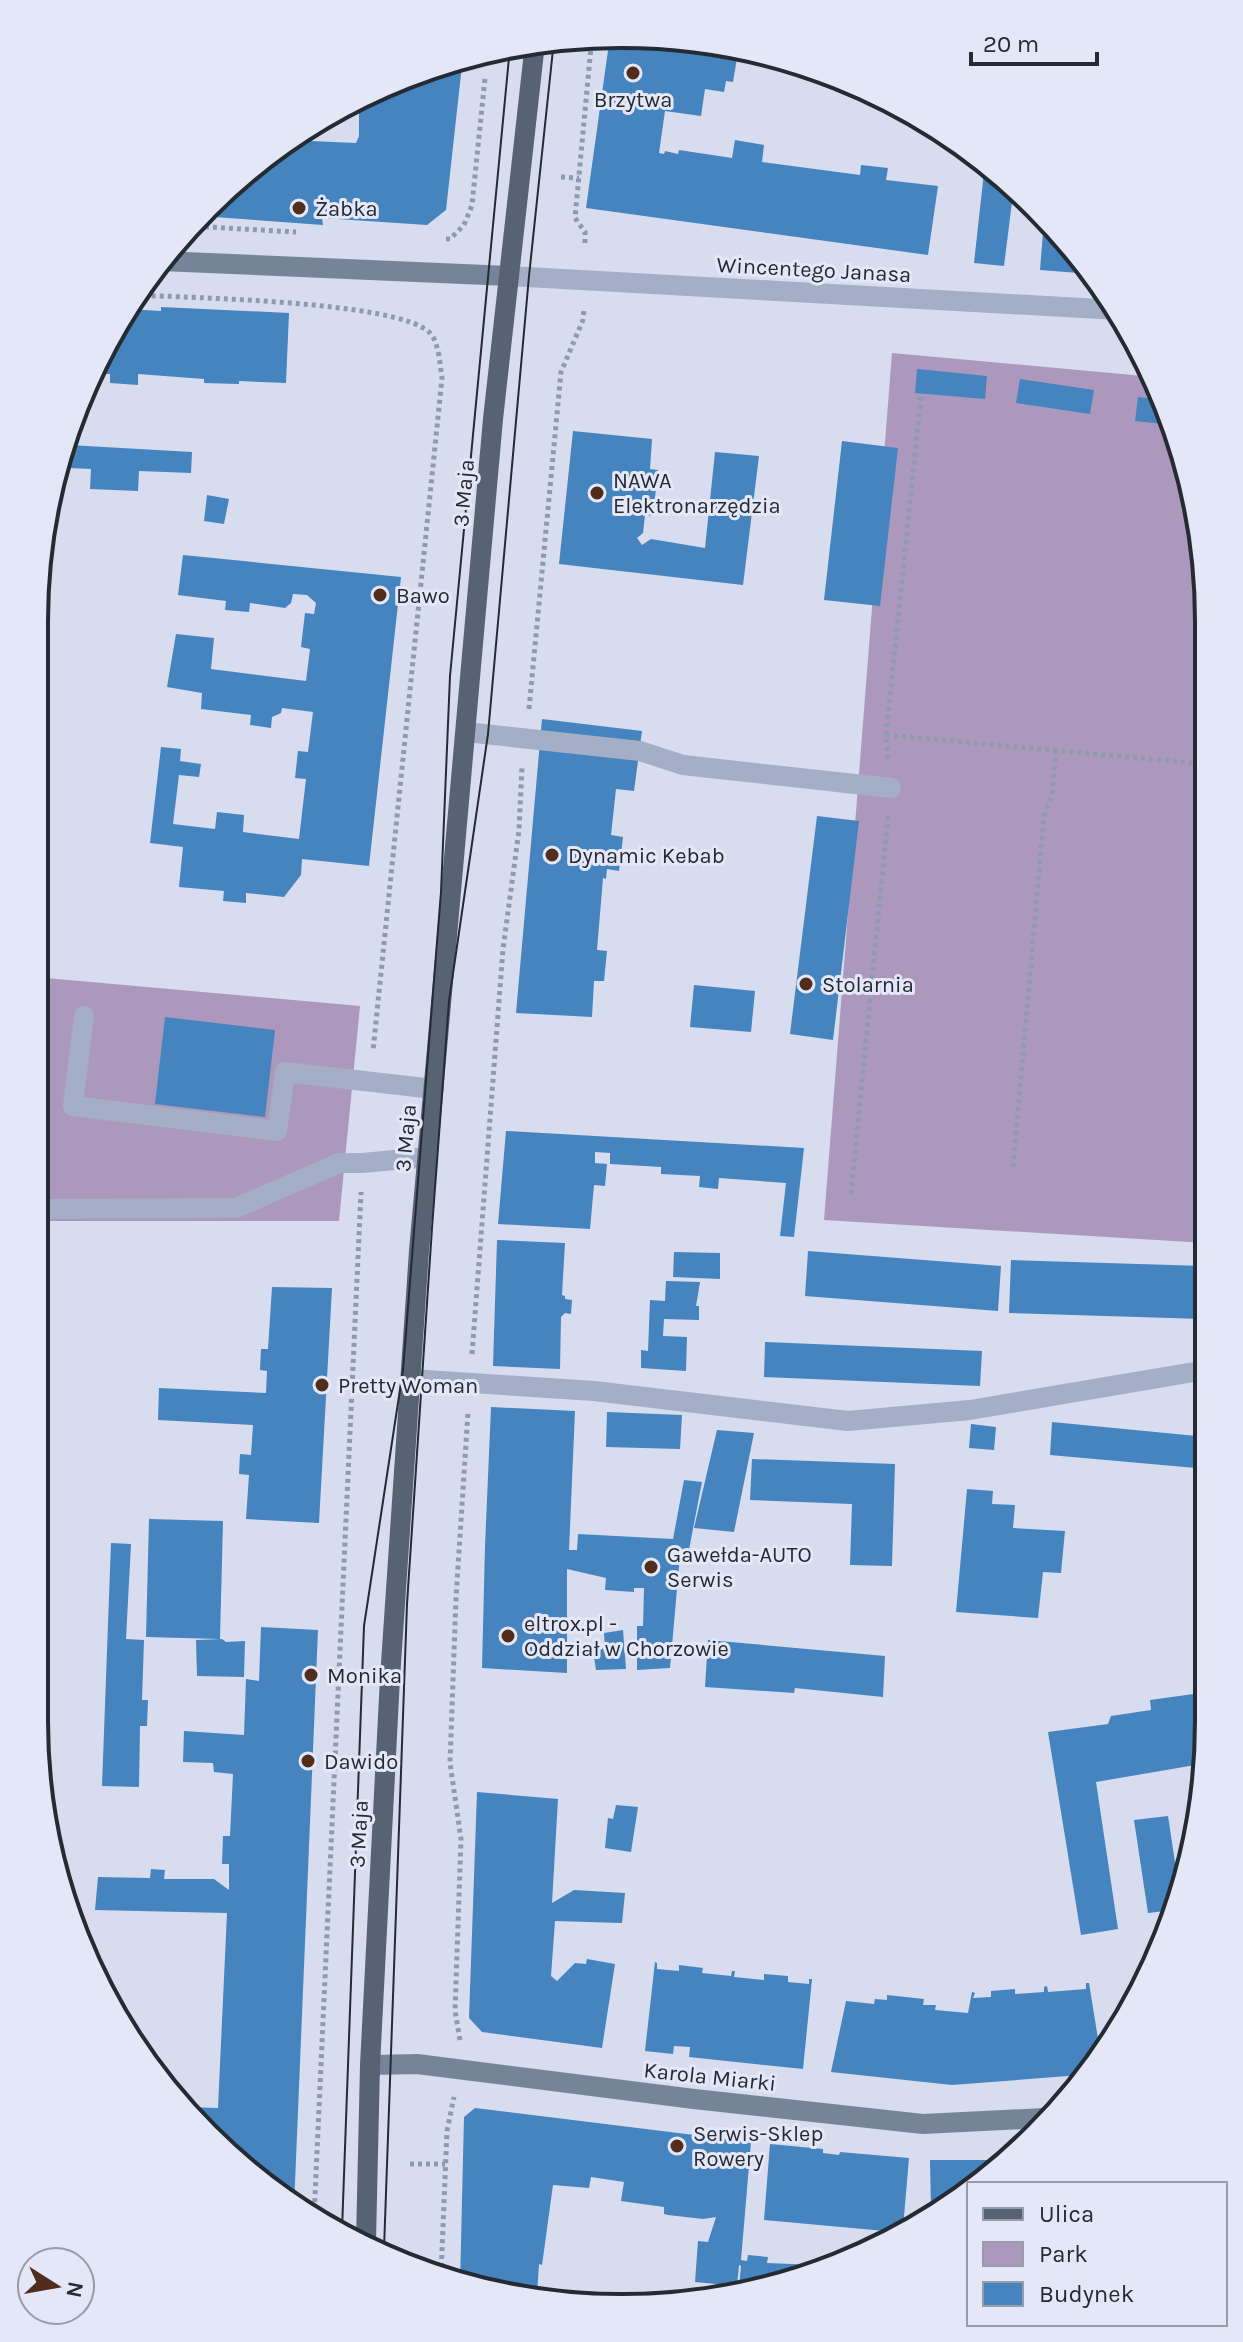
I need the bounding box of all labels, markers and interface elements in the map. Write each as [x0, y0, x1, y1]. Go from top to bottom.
scale bar [971, 16, 1097, 66]
text: 20 m [983, 30, 1039, 58]
marker: Brzytwa [624, 64, 642, 82]
place label: Brzytwa [594, 87, 672, 113]
place label: Żabka [315, 196, 378, 222]
marker: Żabka [290, 199, 308, 217]
street label: Wincentego Janasa [716, 252, 912, 288]
street label: 3 Maja [448, 458, 480, 528]
place label: NAWA Elektronarzędzia [613, 468, 781, 519]
marker: NAWA Elektronarzędzia [588, 484, 606, 502]
place label: Bawo [396, 583, 450, 609]
marker: Bawo [371, 586, 389, 604]
place label: Dynamic Kebab [568, 843, 725, 869]
marker: Dynamic Kebab [543, 846, 561, 864]
place label: Stolarnia [822, 972, 914, 998]
marker: Stolarnia [797, 975, 815, 993]
street label: 3 Maja [390, 1103, 422, 1173]
place label: Pretty Woman [338, 1373, 478, 1399]
marker: Pretty Woman [313, 1376, 331, 1394]
place label: Gawełda-AUTO Serwis [667, 1542, 812, 1593]
marker: Gawełda-AUTO Serwis [642, 1558, 660, 1576]
place label: eltrox.pl - Oddział w Chorzowie [524, 1611, 729, 1662]
marker: eltrox.pl - Oddział w Chorzowie [499, 1627, 517, 1645]
place label: Monika [327, 1663, 402, 1689]
marker: Monika [302, 1666, 320, 1684]
place label: Dawido [324, 1749, 398, 1775]
marker: Dawido [299, 1752, 317, 1770]
street label: 3 Maja [344, 1799, 374, 1869]
street label: Karola Miarki [642, 2057, 777, 2097]
place label: Serwis-Sklep Rowery [693, 2121, 823, 2172]
marker: Serwis-Sklep Rowery [668, 2137, 686, 2155]
legend [967, 2182, 1227, 2326]
text: Ulica [1039, 2200, 1094, 2228]
text: Park [1039, 2240, 1088, 2268]
north arrow [16, 2246, 96, 2326]
text: N [60, 2279, 89, 2300]
text: Budynek [1039, 2280, 1134, 2308]

